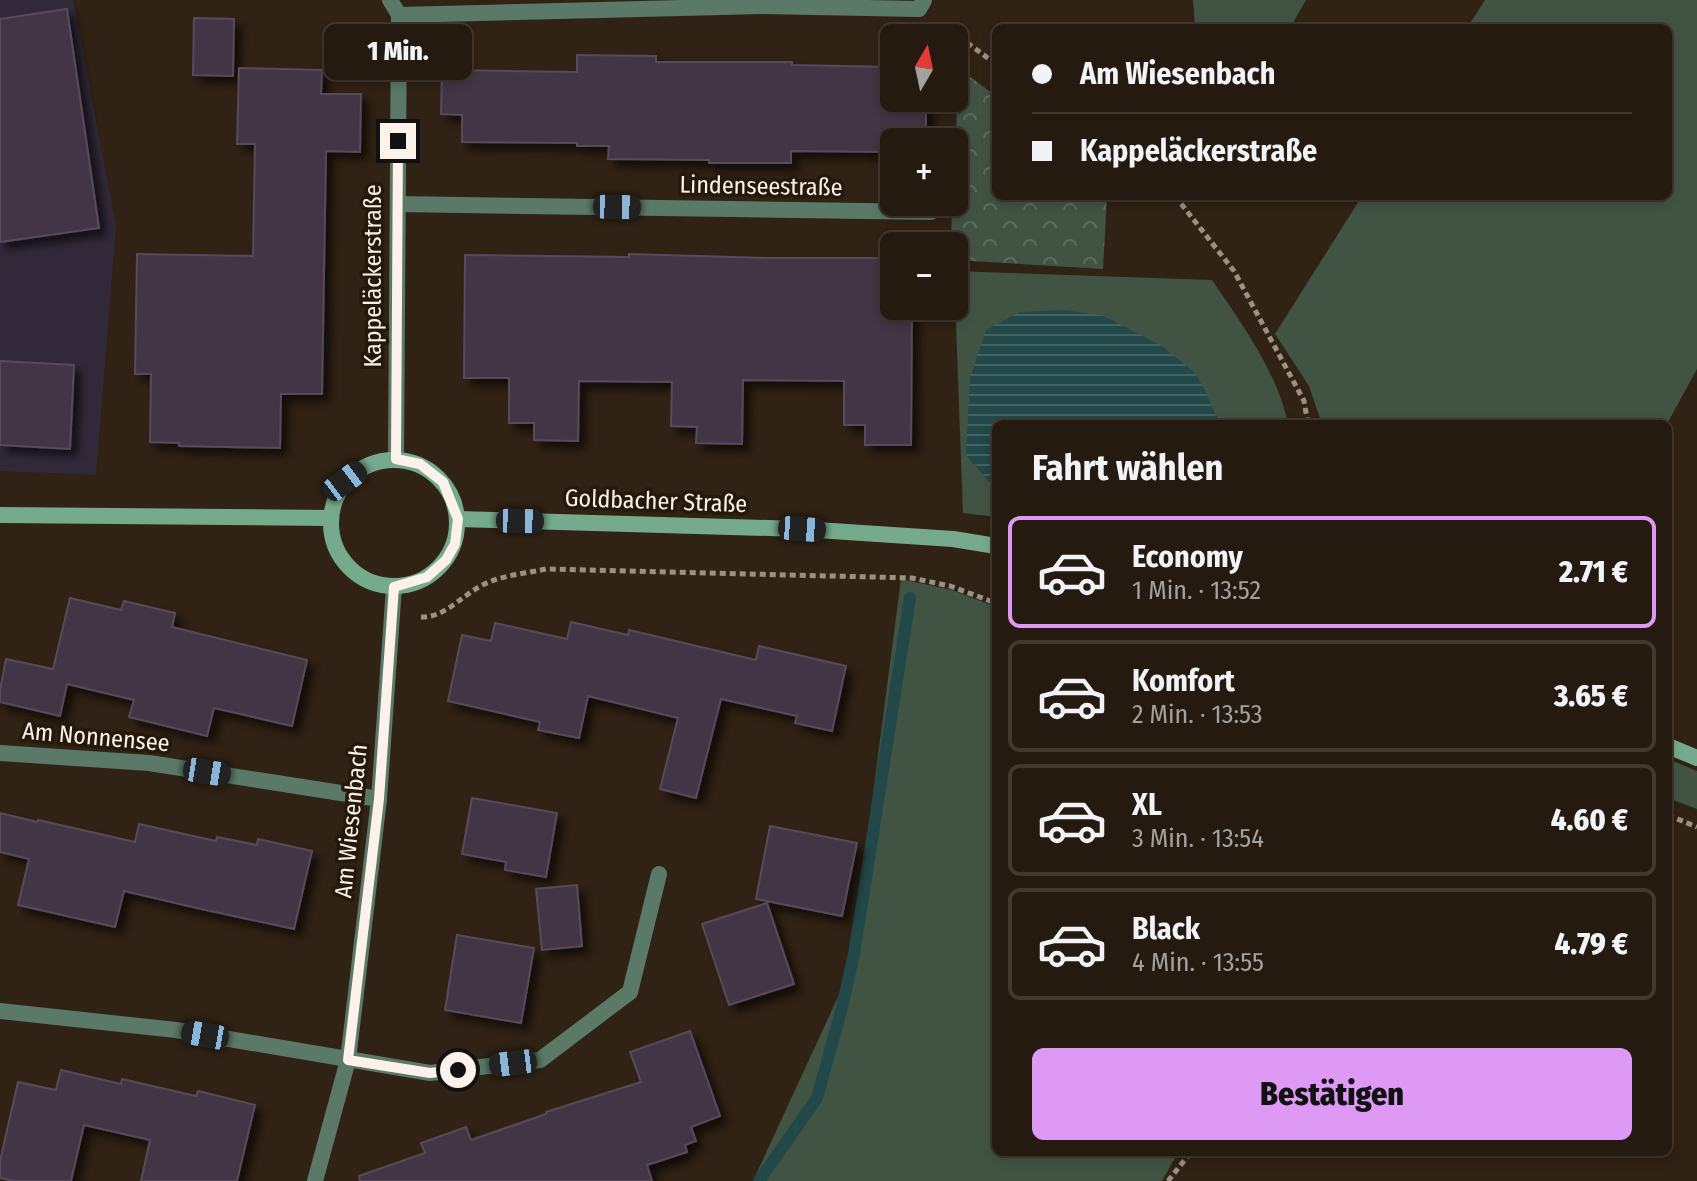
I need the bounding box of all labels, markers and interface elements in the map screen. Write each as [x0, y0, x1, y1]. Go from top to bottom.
north arrow [880, 24, 968, 112]
map controls [880, 24, 968, 320]
callout: 1 Min. [324, 25, 472, 81]
text: 1 Min. [367, 36, 429, 67]
text: Am Wiesenbach [1080, 56, 1275, 92]
route end [380, 123, 416, 159]
button: + [880, 128, 968, 216]
text: Kappeläckerstraße [1080, 133, 1317, 169]
street label: Lindenseestraße [679, 171, 843, 201]
street label: Kappeläckerstraße [359, 185, 387, 367]
car [593, 195, 641, 219]
button: − [880, 232, 968, 320]
text: Fahrt wählen [1032, 446, 1223, 490]
car [319, 457, 371, 505]
street label: Goldbacher Straße [564, 484, 748, 518]
car [496, 509, 544, 533]
car [777, 515, 827, 543]
icon: car [1036, 536, 1108, 608]
text: Economy [1132, 539, 1243, 575]
text: 2.71 € [1559, 554, 1628, 590]
text: 1 Min. · 13:52 [1132, 575, 1261, 606]
icon: car [1036, 660, 1108, 732]
text: Komfort [1132, 663, 1235, 699]
text: 3.65 € [1554, 678, 1628, 714]
text: 2 Min. · 13:53 [1132, 699, 1263, 730]
street label: Am Nonnensee [21, 717, 171, 757]
street label: Am Wiesenbach [329, 743, 373, 899]
car [181, 756, 233, 788]
icon: car [1036, 784, 1108, 856]
text: XL [1132, 787, 1162, 823]
text: 4.60 € [1551, 802, 1628, 838]
text: 3 Min. · 13:54 [1132, 823, 1264, 854]
icon: car [1036, 908, 1108, 980]
text: Black [1132, 911, 1200, 947]
text: 4.79 € [1555, 926, 1628, 962]
text: 4 Min. · 13:55 [1132, 947, 1264, 978]
car [179, 1019, 231, 1051]
car [488, 1048, 538, 1078]
button: Bestätigen [1032, 1048, 1632, 1140]
route start [440, 1052, 476, 1088]

